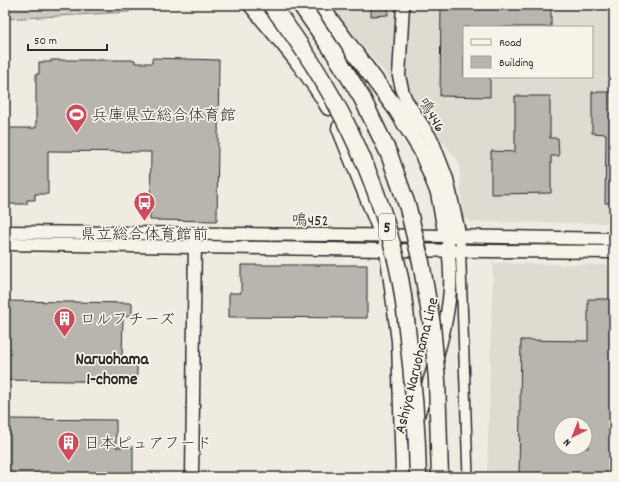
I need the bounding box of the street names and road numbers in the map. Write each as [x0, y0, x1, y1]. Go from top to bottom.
street label: 鳴446 [411, 93, 451, 137]
street label: 鳴452 [291, 210, 329, 233]
road number: 5 [379, 214, 395, 240]
street label: Ashiya Naruohama Line [389, 295, 445, 436]

